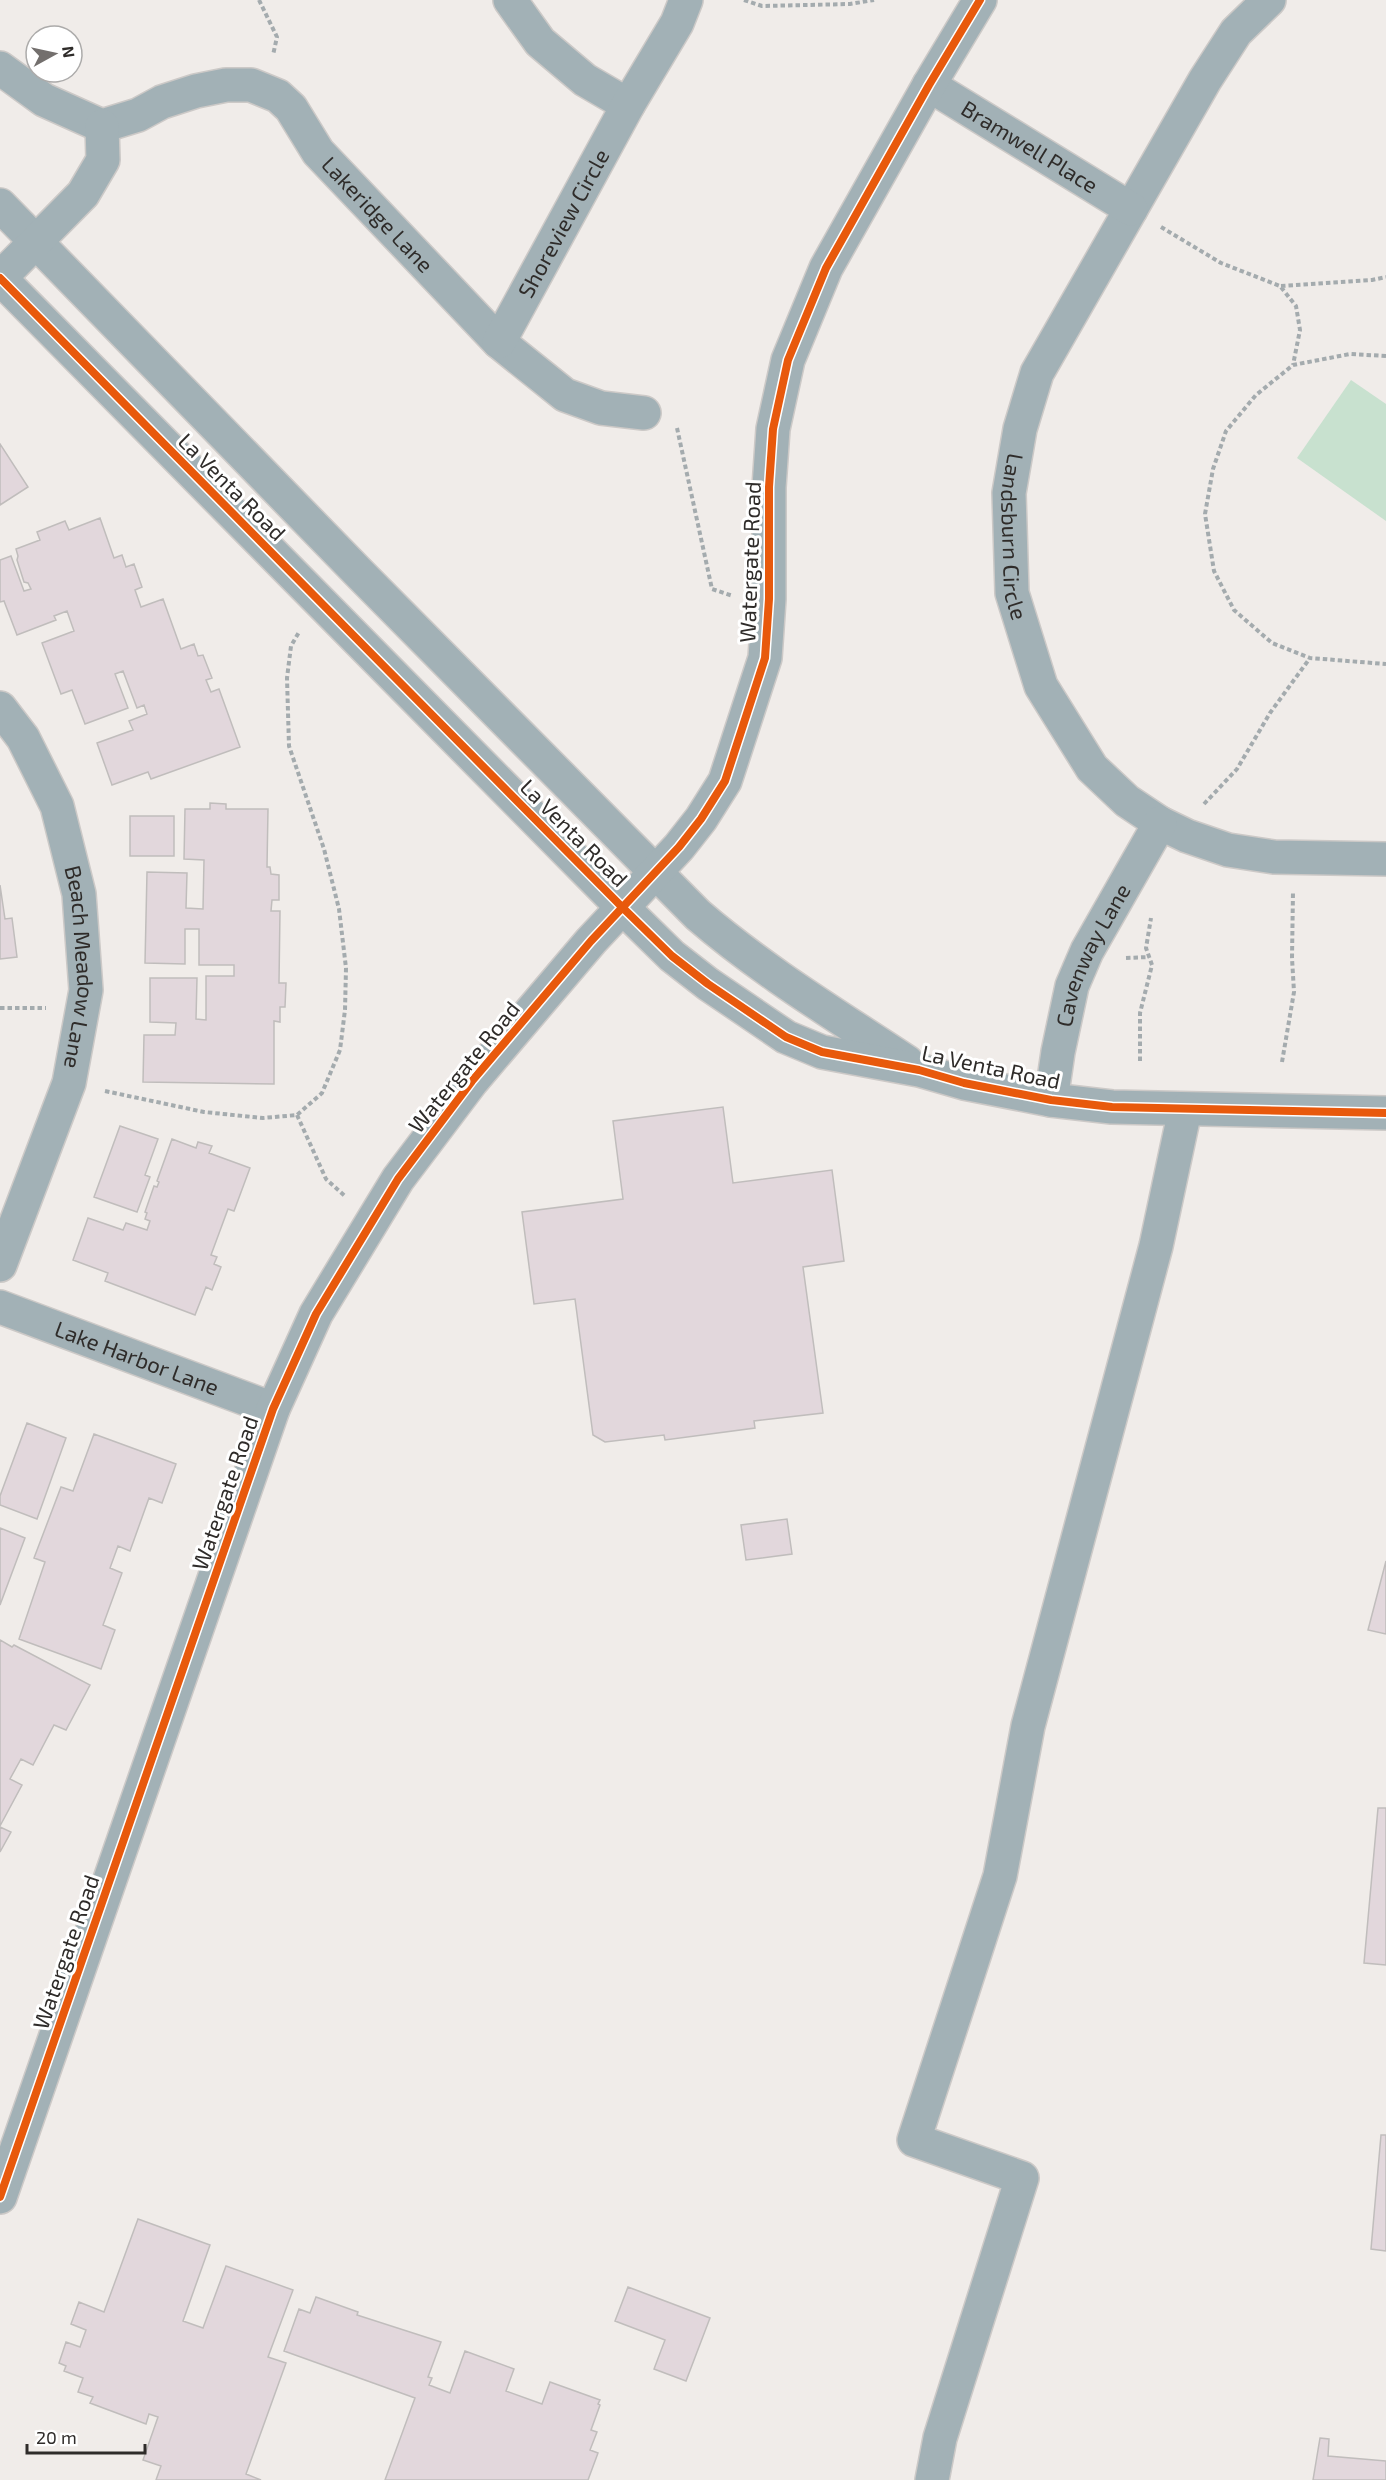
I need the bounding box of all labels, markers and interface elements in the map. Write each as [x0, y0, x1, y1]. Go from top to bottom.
north arrow [24, 24, 84, 84]
text: N [59, 45, 80, 59]
street label: Bramwell Place [957, 94, 1103, 198]
street label: Shoreview Circle [512, 144, 614, 302]
street label: Lakeridge Lane [317, 151, 439, 277]
street label: La Venta Road [174, 427, 292, 545]
street label: Landsburn Circle [997, 452, 1033, 623]
street label: Watergate Road [733, 481, 765, 643]
street label: La Venta Road [516, 773, 634, 891]
street label: Beach Meadow Lane [60, 862, 100, 1071]
street label: Cavenway Lane [1050, 879, 1135, 1029]
street label: Watergate Road [402, 995, 524, 1137]
street label: La Venta Road [920, 1039, 1063, 1093]
street label: Lake Harbor Lane [52, 1315, 223, 1400]
street label: Watergate Road [185, 1412, 263, 1573]
street label: Watergate Road [26, 1871, 104, 2032]
scale bar [27, 2417, 146, 2455]
text: 20 m [36, 2426, 77, 2448]

